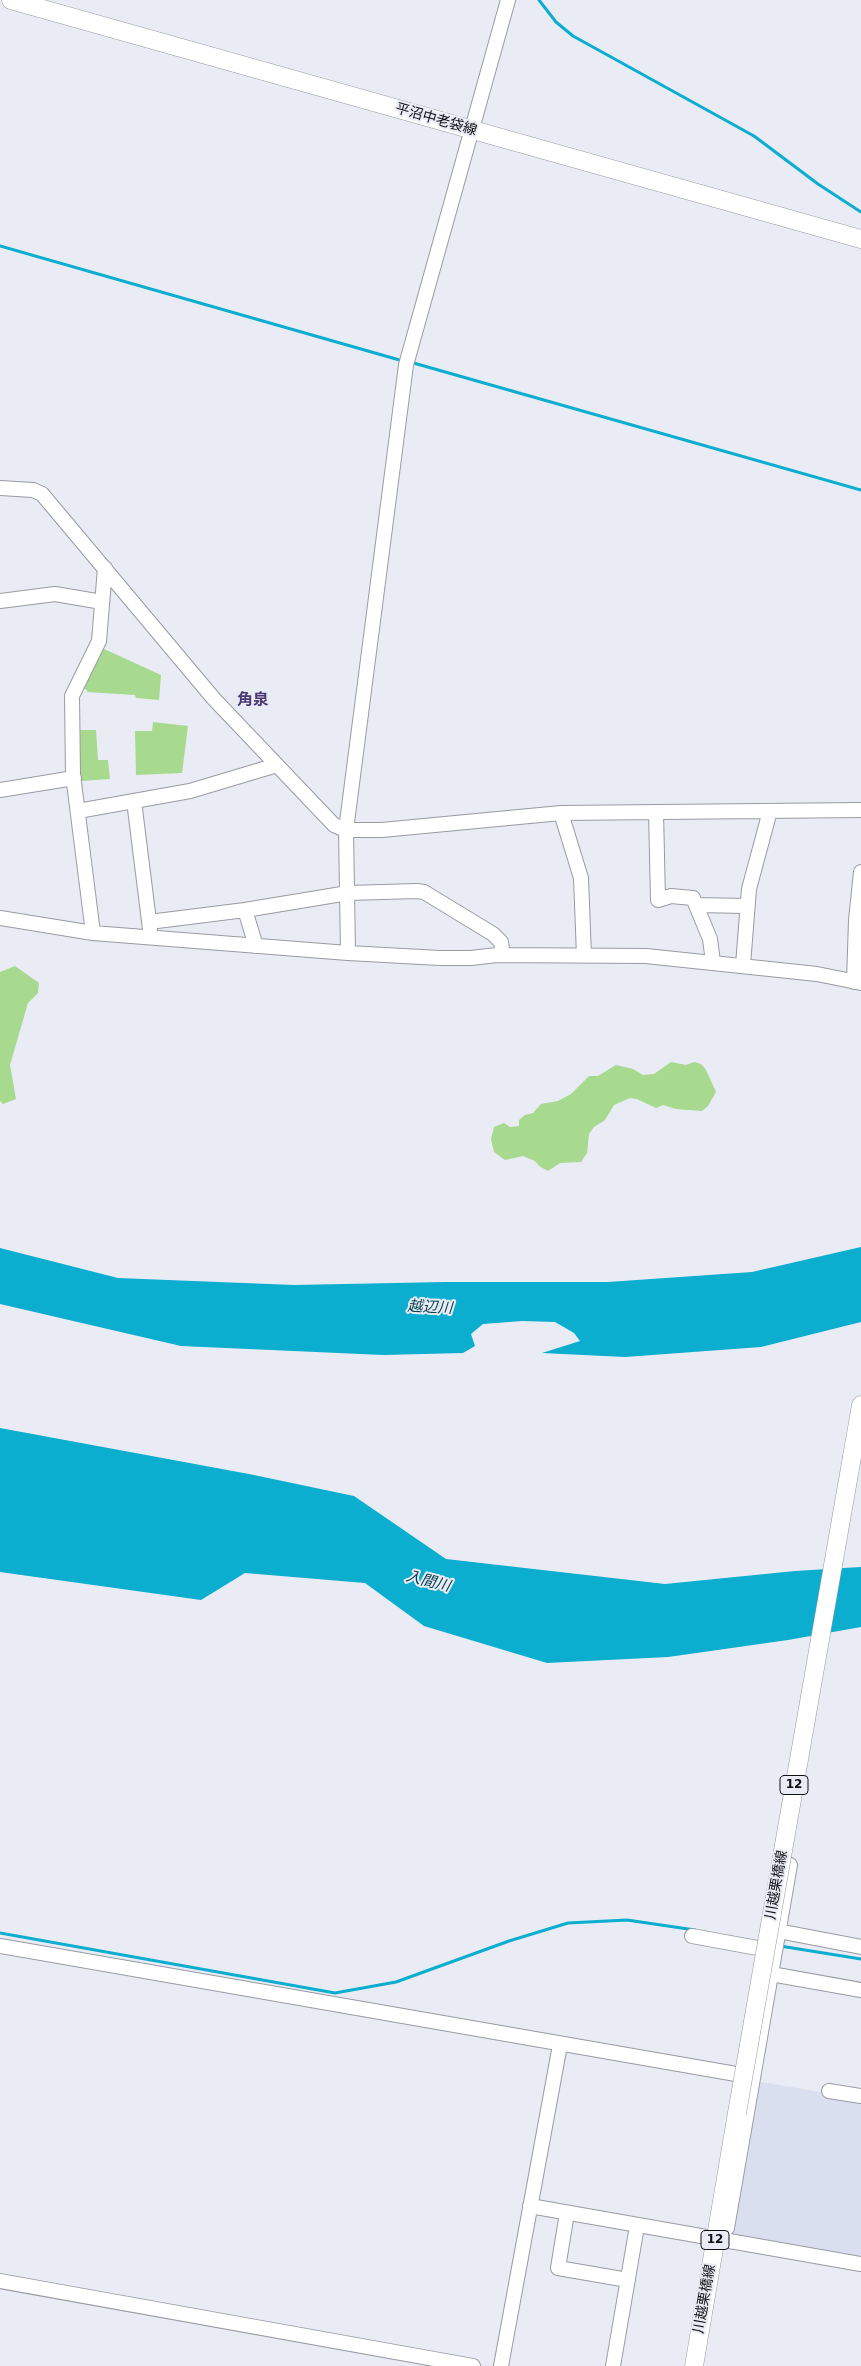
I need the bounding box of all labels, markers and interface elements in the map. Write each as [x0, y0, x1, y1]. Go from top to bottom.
street label: 平沼中老袋線 [393, 100, 479, 140]
district label: 角泉 [237, 691, 269, 711]
water label: 越辺川 [407, 1298, 453, 1318]
water label: 入間川 [404, 1568, 452, 1596]
road number: 12 [780, 1776, 808, 1794]
street label: 川越栗橋線 [763, 1849, 791, 1921]
road number: 12 [701, 2230, 729, 2250]
street label: 川越栗橋線 [691, 2263, 719, 2335]

